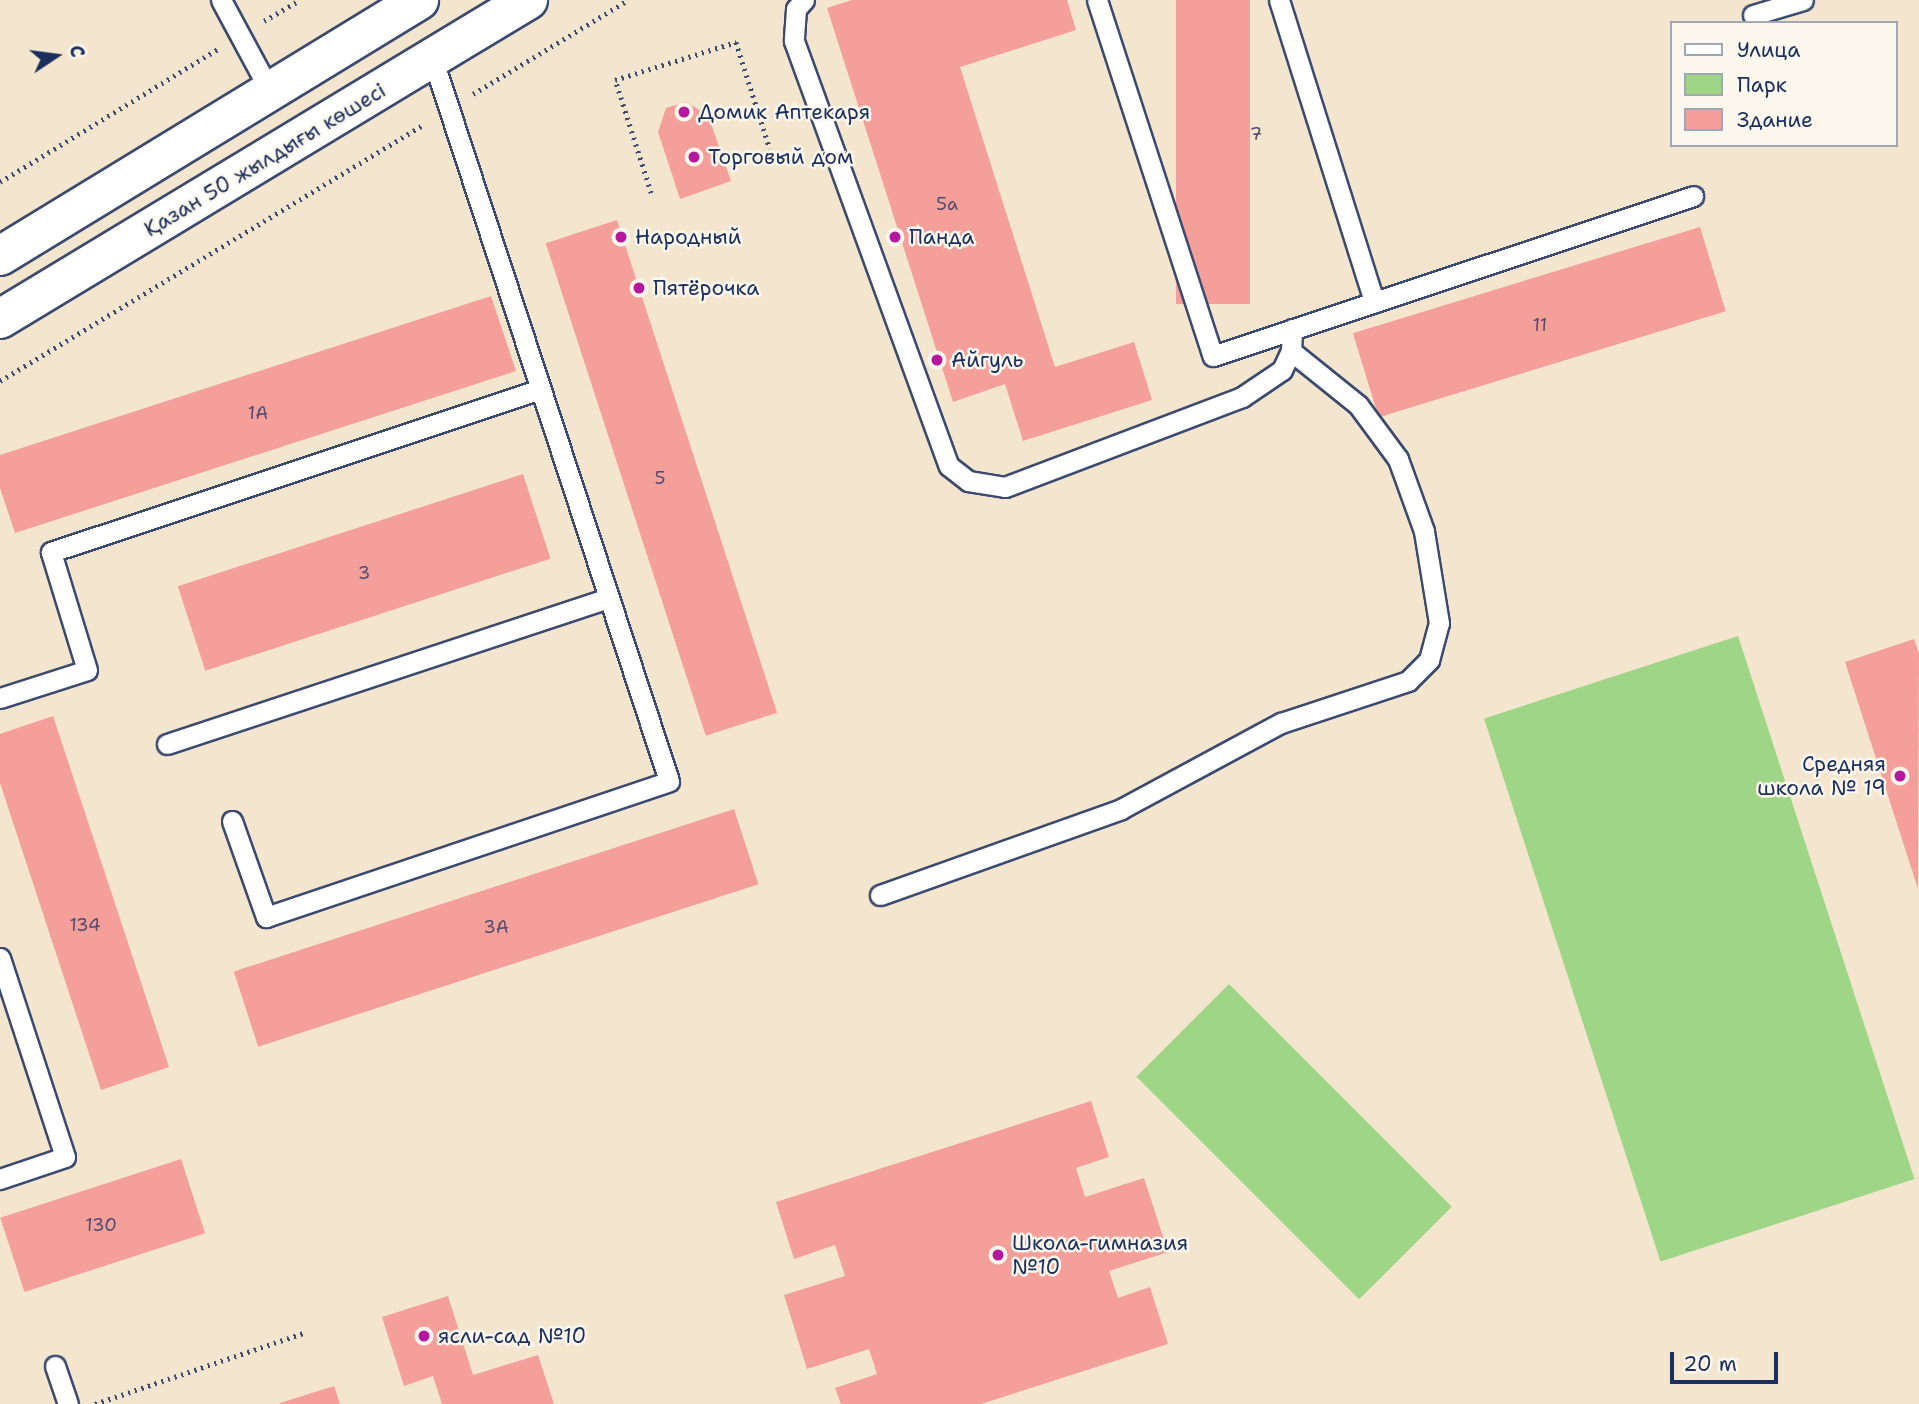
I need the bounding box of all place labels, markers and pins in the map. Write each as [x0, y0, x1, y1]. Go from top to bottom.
place label: Домик Аптекаря [698, 99, 870, 125]
marker: Домик Аптекаря [676, 104, 692, 120]
place label: Торговый дом [708, 144, 853, 170]
marker: Торговый дом [686, 149, 702, 165]
place label: Народный [635, 224, 741, 250]
place label: Панда [909, 224, 974, 250]
marker: Народный [613, 229, 629, 245]
marker: Панда [887, 229, 903, 245]
place label: Пятёрочка [653, 275, 759, 301]
marker: Пятёрочка [631, 280, 647, 296]
place label: Айгуль [951, 347, 1023, 373]
marker: Айгуль [929, 352, 945, 368]
place label: Средняя школа № 19 [1757, 751, 1886, 801]
marker: Средняя школа № 19 [1892, 768, 1908, 784]
place label: Школа-гимназия №10 [1012, 1230, 1188, 1280]
marker: Школа-гимназия №10 [990, 1247, 1006, 1263]
place label: ясли-сад №10 [438, 1323, 586, 1349]
marker: ясли-сад №10 [416, 1328, 432, 1344]

